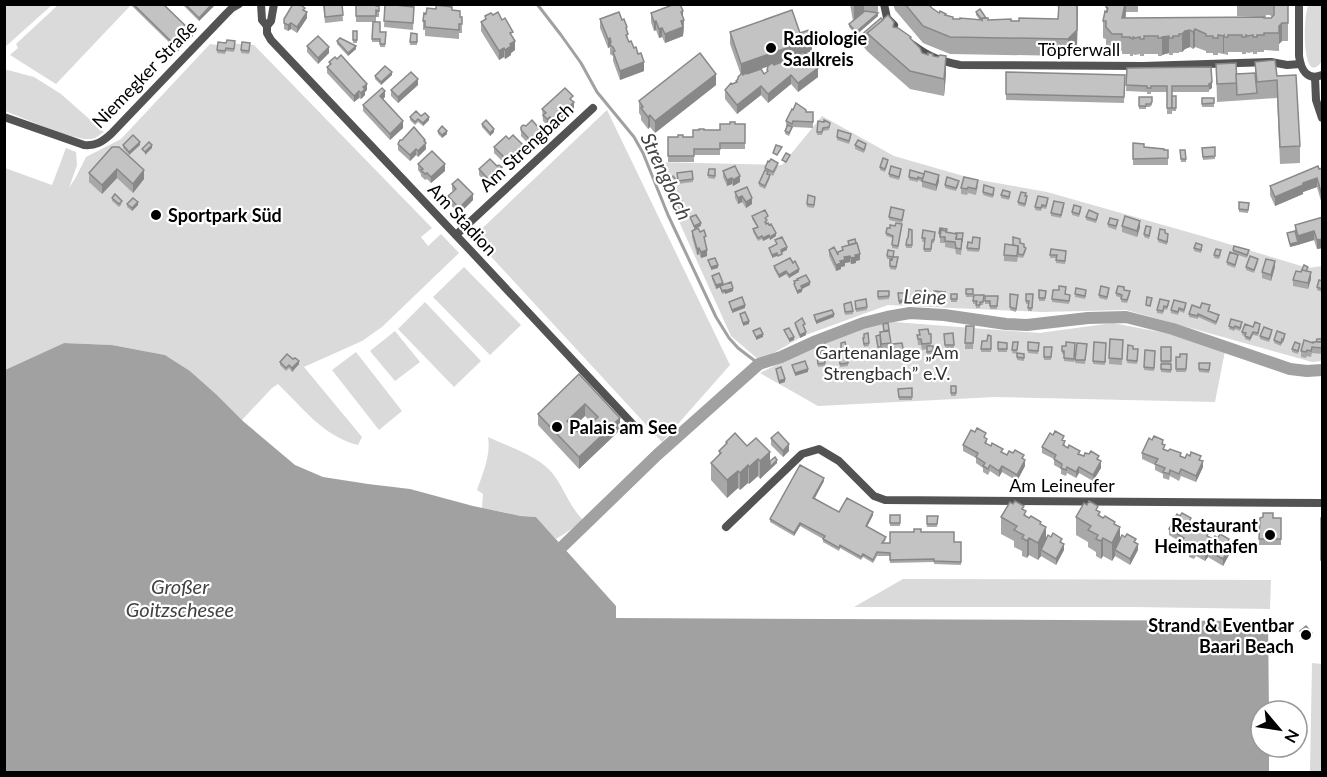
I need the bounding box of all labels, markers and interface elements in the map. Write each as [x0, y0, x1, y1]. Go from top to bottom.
street label: Niemegker Straße [87, 16, 201, 132]
place label: Radiologie Saalkreis [783, 27, 868, 70]
street label: Töpferwall [1038, 38, 1120, 60]
marker: Radiologie Saalkreis [764, 41, 778, 55]
street label: Am Strengbach [475, 98, 577, 196]
water label: Strengbach [636, 128, 698, 224]
street label: Am Stadion [424, 178, 502, 260]
place label: Sportpark Süd [168, 204, 282, 226]
marker: Sportpark Süd [149, 208, 163, 222]
water label: Leine [903, 284, 947, 308]
park label: Gartenanlage „Am Strengbach” e.V. [815, 341, 959, 384]
place label: Palais am See [569, 416, 678, 438]
marker: Palais am See [550, 420, 564, 434]
street label: Am Leineufer [1009, 474, 1115, 496]
place label: Restaurant Heimathafen [1154, 514, 1258, 557]
marker: Restaurant Heimathafen [1263, 528, 1277, 542]
water label: Großer Goitzschesee [126, 574, 234, 621]
place label: Strand & Eventbar Baari Beach [1148, 614, 1294, 657]
marker: Strand & Eventbar Baari Beach [1299, 628, 1313, 642]
north arrow [1249, 699, 1309, 759]
text: N [1281, 727, 1304, 747]

